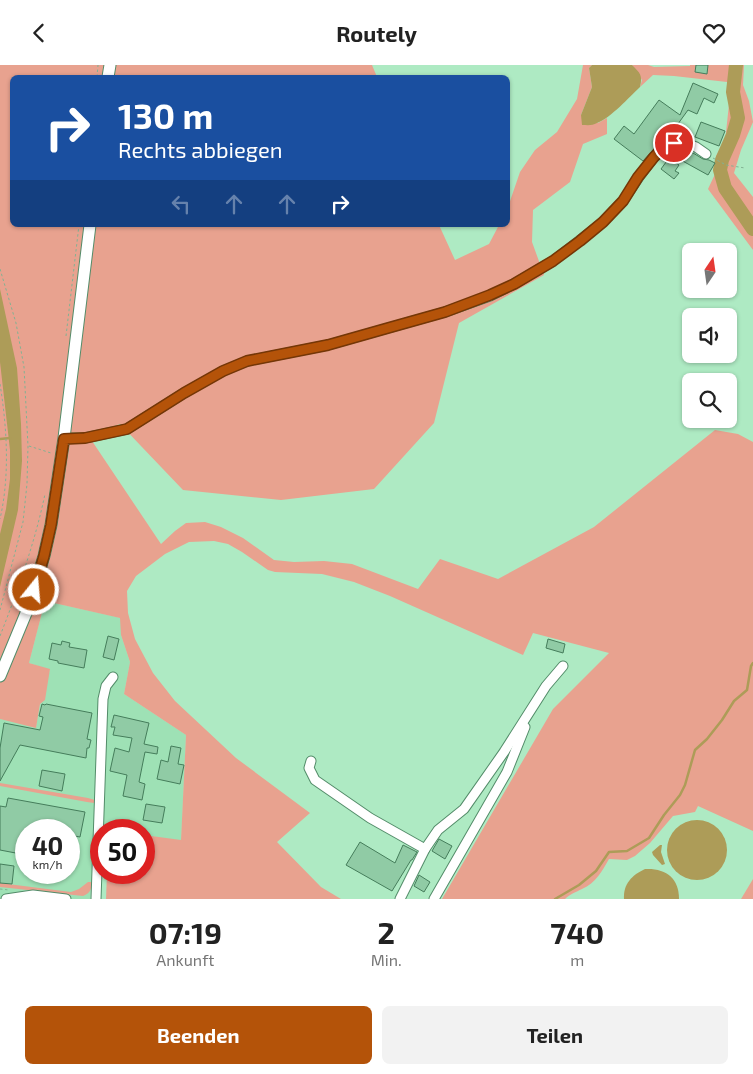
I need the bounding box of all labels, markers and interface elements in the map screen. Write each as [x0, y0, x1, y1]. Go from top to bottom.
icon: back [25, 19, 53, 47]
icon: heart [700, 19, 728, 47]
text: Routely [336, 20, 417, 46]
text: 130 m [118, 94, 213, 136]
icon: right [35, 95, 100, 160]
pin [653, 122, 695, 164]
icon: arrive [660, 129, 688, 157]
text: Rechts abbiegen [118, 136, 283, 162]
icon: left [167, 190, 195, 218]
icon: ahead [220, 190, 248, 218]
icon: ahead [273, 190, 301, 218]
icon: right [326, 190, 354, 218]
north arrow [682, 243, 738, 297]
map controls [682, 243, 737, 428]
button: sound [682, 308, 737, 363]
button: search [682, 373, 737, 428]
position arrow [7, 563, 59, 615]
speed limit sign: 50 [90, 819, 155, 884]
text: 40 [32, 830, 63, 860]
text: km/h [33, 857, 62, 871]
text: 07:19 [149, 914, 222, 950]
text: 2 [377, 914, 395, 950]
text: 740 [550, 914, 604, 950]
text: Ankunft [156, 950, 214, 969]
text: Min. [371, 950, 402, 969]
text: m [570, 950, 584, 969]
button: Beenden [25, 1006, 372, 1064]
button: Teilen [382, 1006, 728, 1064]

